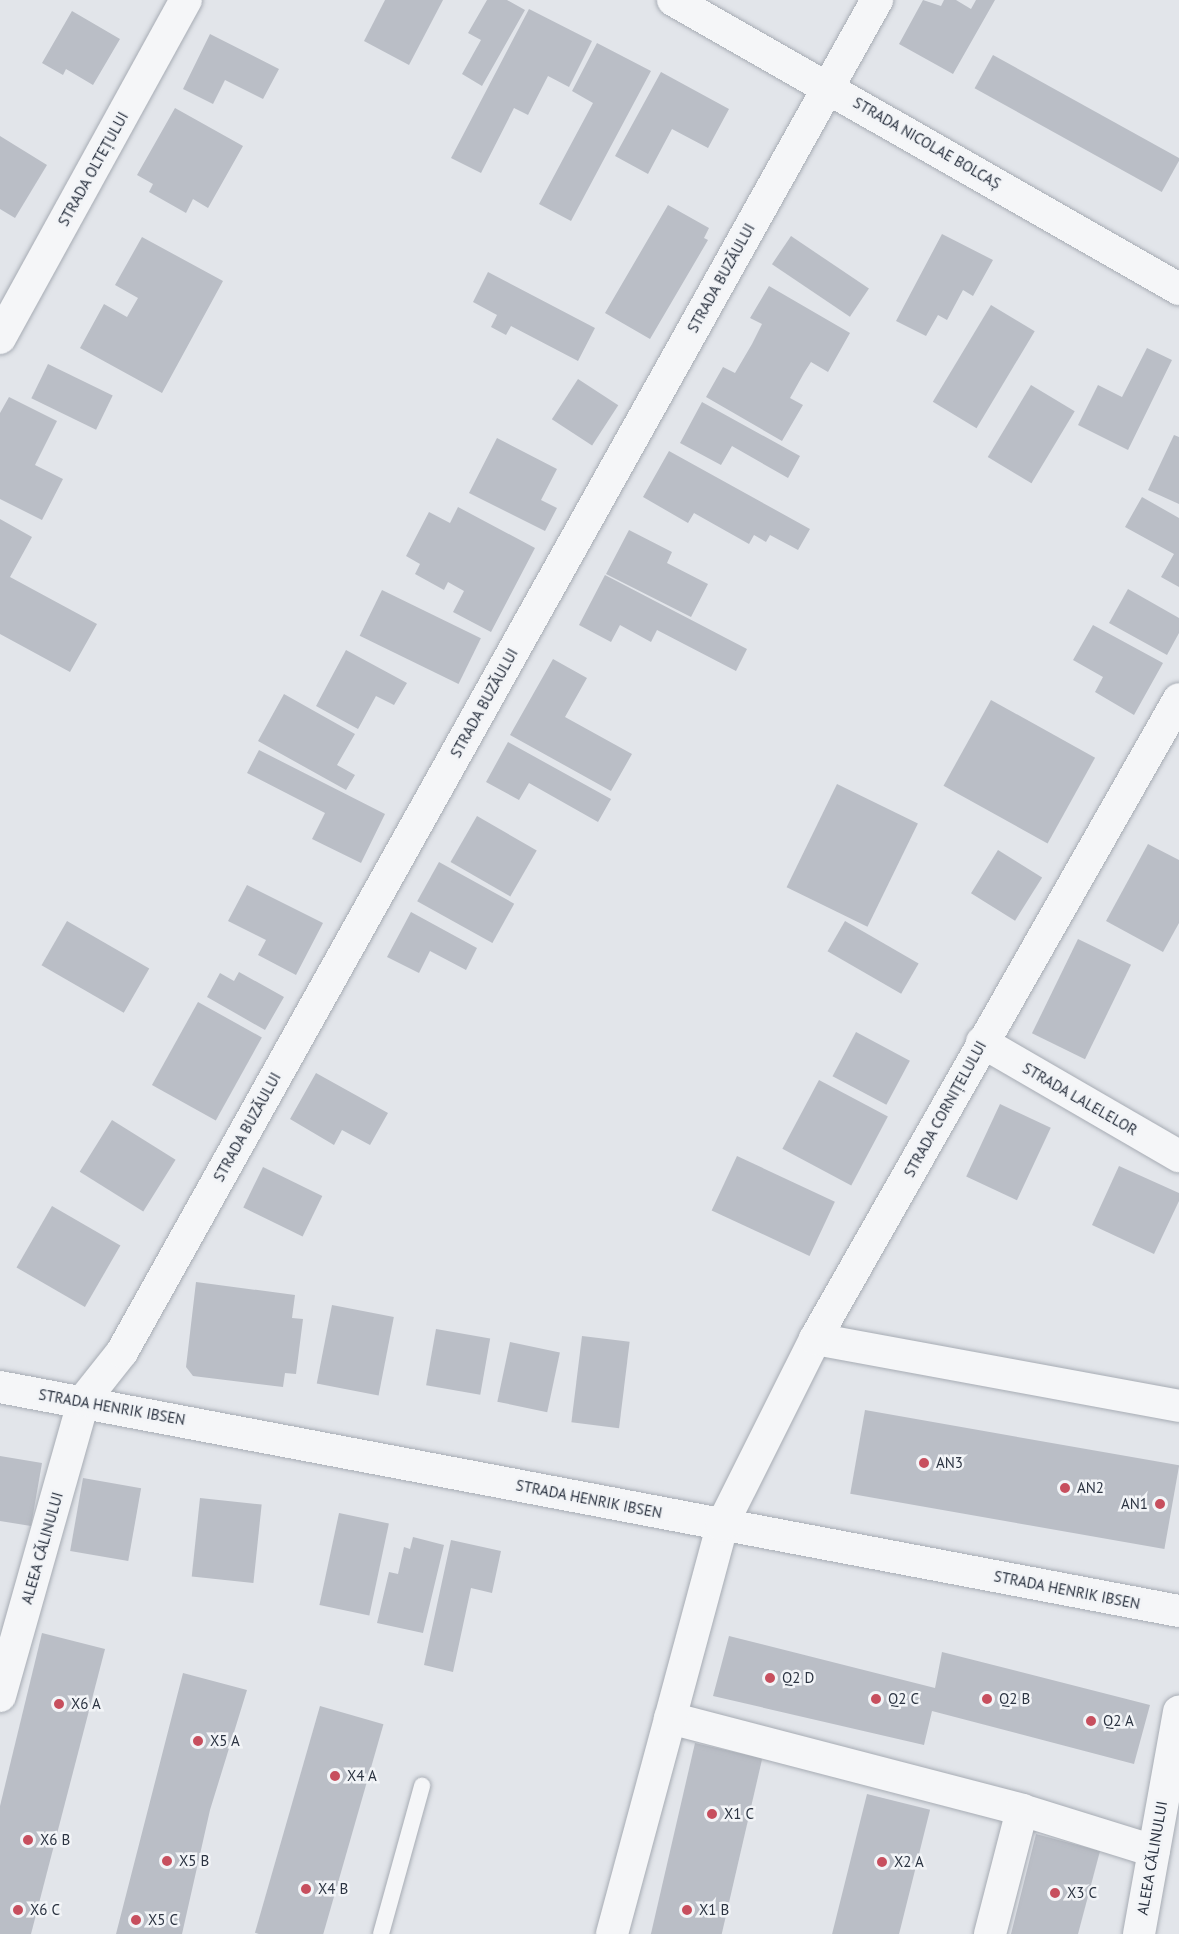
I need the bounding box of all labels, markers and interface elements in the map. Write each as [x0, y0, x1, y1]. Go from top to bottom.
street label: STRADA NICOLAE BOLCAȘ [850, 93, 1004, 193]
street label: STRADA OLTEȚULUI [54, 108, 132, 230]
street label: STRADA BUZĂULUI [683, 220, 759, 336]
street label: STRADA BUZĂULUI [446, 645, 522, 761]
street label: STRADA CORNIȚELULUI [900, 1038, 990, 1180]
street label: STRADA LALELELOR [1019, 1059, 1141, 1139]
street label: STRADA BUZĂULUI [209, 1069, 285, 1185]
street label: STRADA HENRIK IBSEN [37, 1385, 187, 1429]
place label: AN3 [936, 1454, 963, 1472]
marker: AN3 [917, 1456, 931, 1470]
street label: STRADA HENRIK IBSEN [514, 1476, 664, 1522]
place label: AN2 [1077, 1479, 1104, 1497]
marker: AN2 [1058, 1481, 1072, 1495]
street label: ALEEA CĂLINULUI [17, 1490, 67, 1606]
place label: AN1 [1121, 1495, 1148, 1513]
marker: AN1 [1153, 1497, 1167, 1511]
street label: STRADA HENRIK IBSEN [992, 1567, 1142, 1613]
place label: Q2 D [782, 1669, 814, 1687]
marker: Q2 D [763, 1671, 777, 1685]
place label: Q2 C [888, 1690, 919, 1708]
place label: Q2 B [999, 1690, 1030, 1708]
marker: Q2 C [869, 1692, 883, 1706]
marker: Q2 B [980, 1692, 994, 1706]
place label: X6 A [71, 1695, 101, 1713]
marker: X6 A [52, 1697, 66, 1711]
place label: Q2 A [1103, 1712, 1134, 1730]
marker: Q2 A [1084, 1714, 1098, 1728]
place label: X5 A [210, 1732, 240, 1750]
marker: X5 A [191, 1734, 205, 1748]
place label: X4 A [347, 1767, 377, 1785]
marker: X4 A [328, 1769, 342, 1783]
street label: ALEEA CĂLINULUI [1133, 1799, 1171, 1917]
place label: X1 C [724, 1805, 754, 1823]
marker: X1 C [705, 1807, 719, 1821]
place label: X6 B [40, 1831, 70, 1849]
marker: X6 B [21, 1833, 35, 1847]
place label: X5 B [179, 1852, 209, 1870]
place label: X2 A [894, 1853, 924, 1871]
marker: X5 B [160, 1854, 174, 1868]
marker: X2 A [875, 1855, 889, 1869]
place label: X4 B [318, 1880, 348, 1898]
marker: X4 B [299, 1882, 313, 1896]
place label: X3 C [1067, 1884, 1097, 1902]
marker: X3 C [1048, 1886, 1062, 1900]
place label: X6 C [30, 1901, 60, 1919]
place label: X1 B [699, 1901, 729, 1919]
marker: X6 C [11, 1903, 25, 1917]
marker: X1 B [680, 1903, 694, 1917]
place label: X5 C [148, 1911, 178, 1929]
marker: X5 C [129, 1913, 143, 1927]

